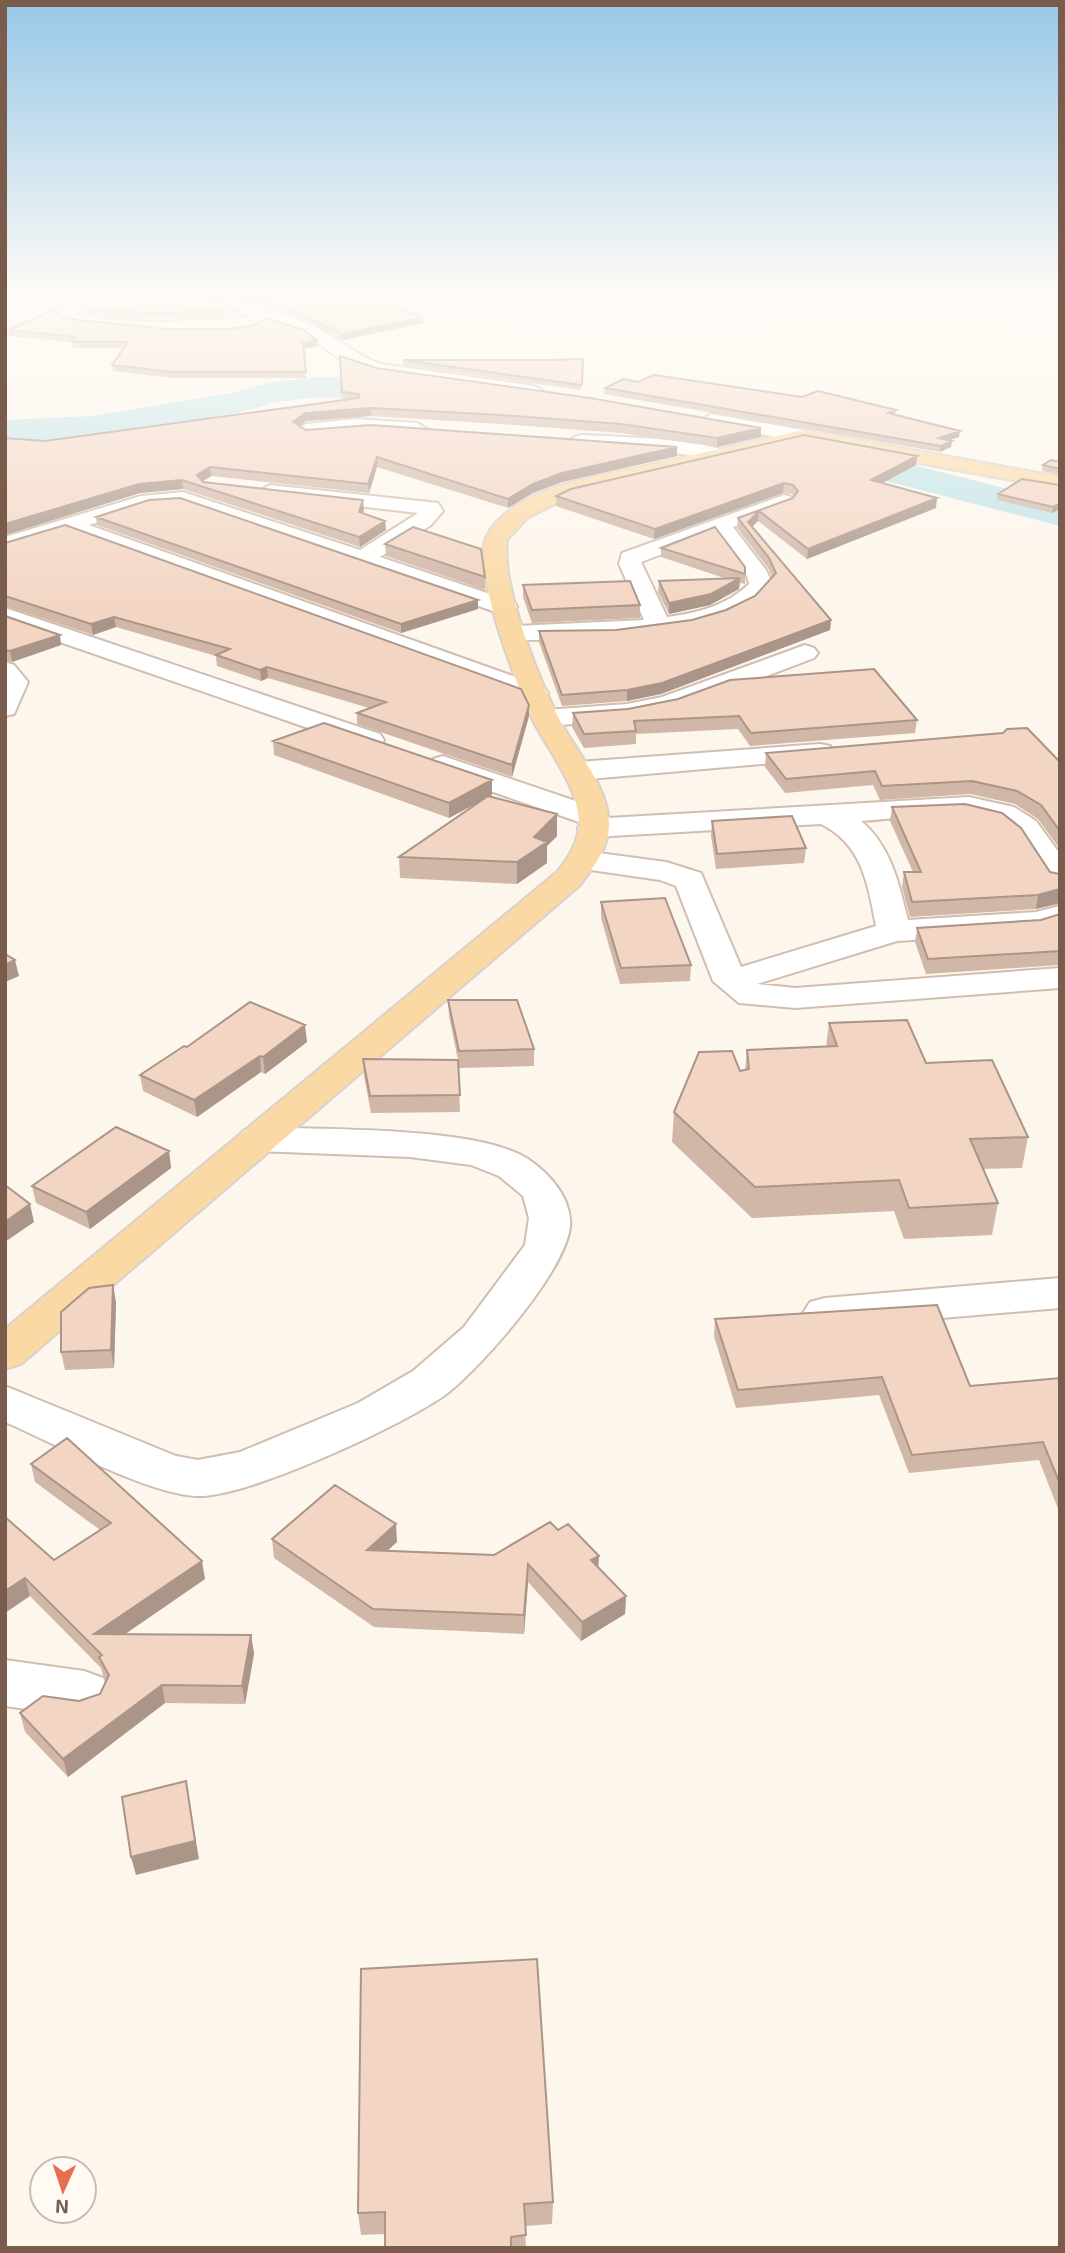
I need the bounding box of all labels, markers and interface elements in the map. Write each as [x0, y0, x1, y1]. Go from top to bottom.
north arrow [28, 2155, 98, 2225]
text: N [55, 2196, 70, 2219]

